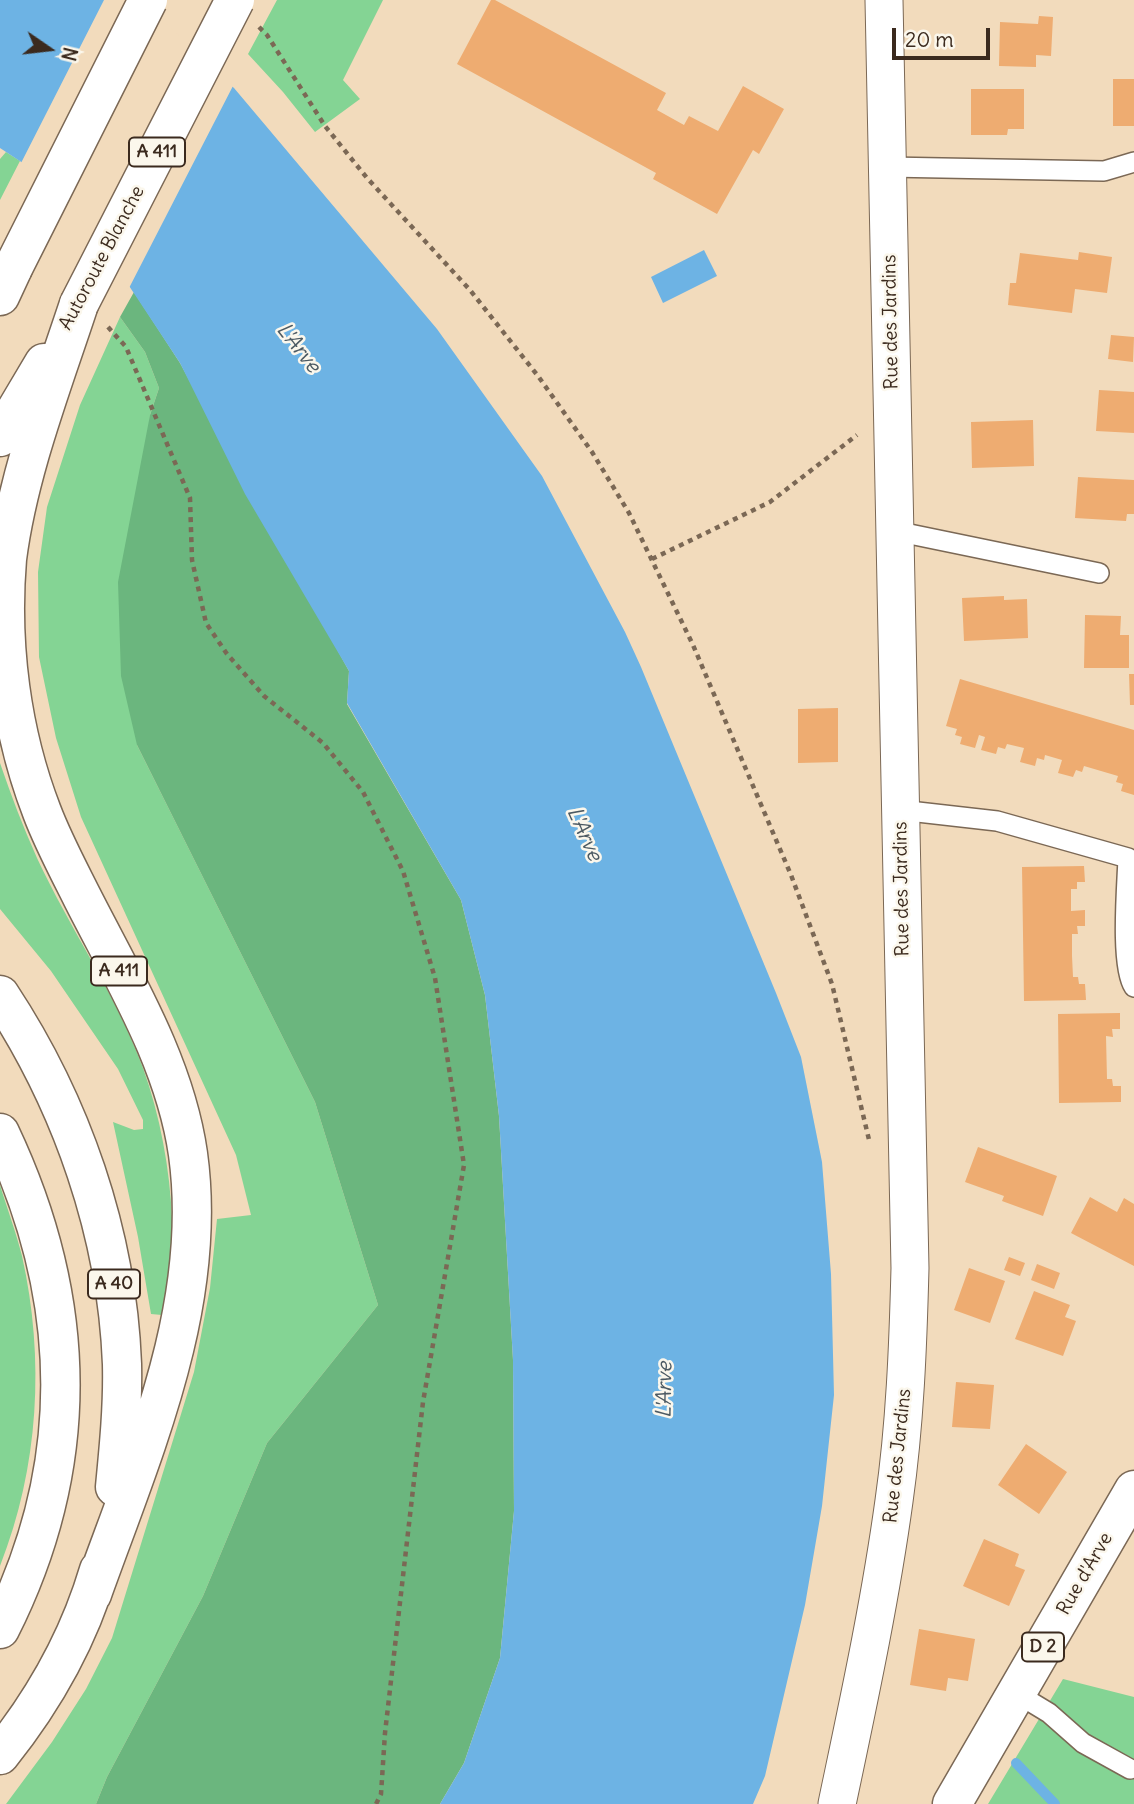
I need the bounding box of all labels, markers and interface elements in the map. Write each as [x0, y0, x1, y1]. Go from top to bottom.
north arrow [14, 14, 84, 84]
scale bar [896, 14, 994, 58]
text: 20 m [905, 26, 954, 53]
text: N [56, 45, 83, 63]
road number: A 411 [129, 138, 185, 167]
street label: Autoroute Blanche [54, 182, 150, 334]
street label: Rue des Jardins [878, 254, 904, 390]
water label: L'Arve [271, 318, 325, 378]
water label: L'Arve [561, 803, 607, 865]
street label: Rue des Jardins [889, 821, 915, 957]
road number: A 411 [91, 956, 147, 986]
road number: A 40 [88, 1269, 140, 1298]
water label: L'Arve [652, 1362, 678, 1418]
street label: Rue des Jardins [880, 1388, 916, 1524]
street label: Rue d'Arve [1052, 1529, 1118, 1619]
road number: D 2 [1022, 1632, 1064, 1662]

